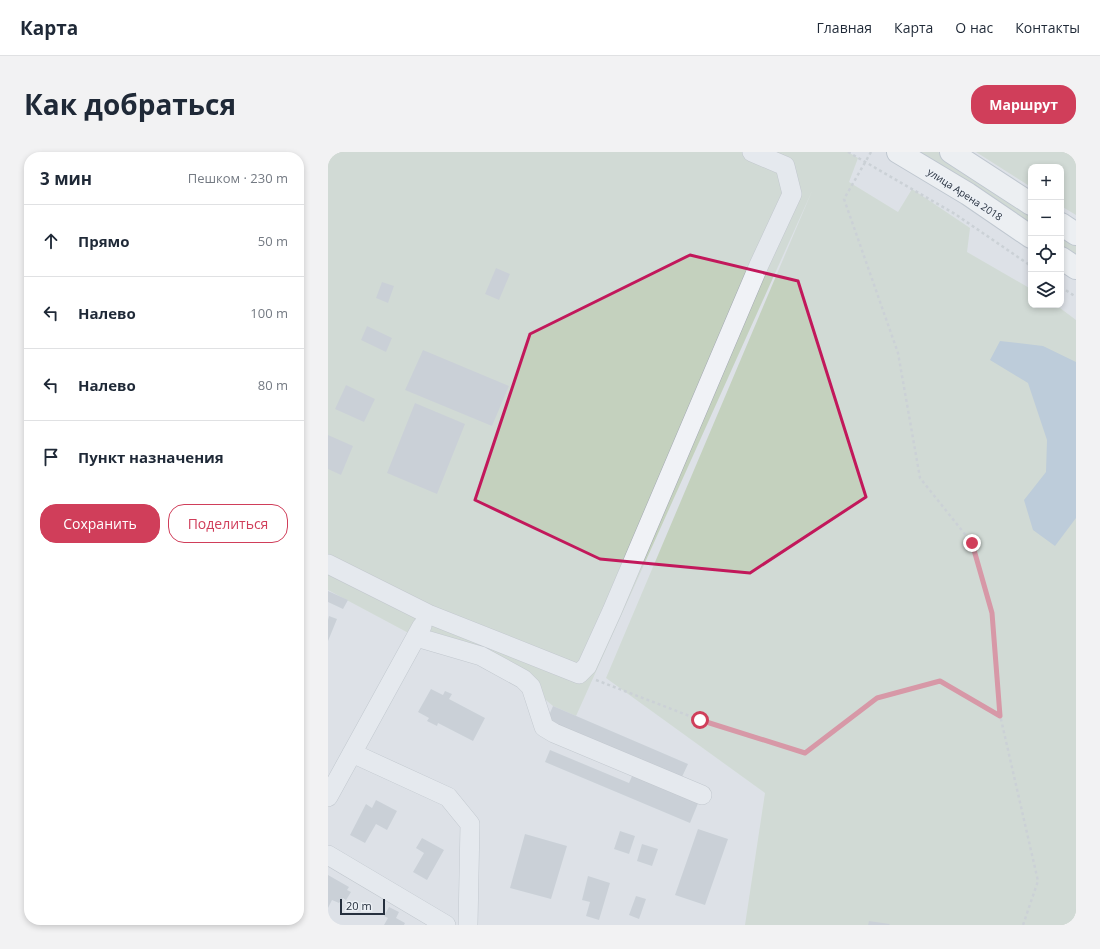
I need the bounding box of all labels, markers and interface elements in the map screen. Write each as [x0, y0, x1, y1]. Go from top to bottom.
text: Карта [20, 15, 78, 41]
text: Главная [817, 18, 872, 37]
text: Карта [894, 18, 933, 37]
text: О нас [955, 18, 993, 37]
text: Контакты [1015, 18, 1080, 37]
text: Как добраться [24, 85, 236, 123]
button: Маршрут [971, 85, 1076, 124]
street label: улица Арена 2018 [925, 164, 1005, 224]
map controls [1028, 164, 1064, 308]
button: + [1028, 164, 1064, 200]
text: 3 мин [40, 167, 92, 190]
text: Пешком · 230 m [188, 169, 288, 187]
button: − [1028, 200, 1064, 236]
icon: ahead [40, 230, 62, 252]
text: Прямо [78, 231, 130, 251]
text: 50 m [258, 232, 288, 250]
button: locate [1028, 236, 1064, 272]
button: layers [1028, 272, 1064, 308]
icon: left [40, 302, 62, 324]
text: Налево [78, 303, 136, 323]
text: 100 m [250, 304, 288, 322]
icon: left [40, 374, 62, 396]
text: Налево [78, 375, 136, 395]
text: 80 m [258, 376, 288, 394]
icon: arrive [40, 446, 62, 468]
text: Пункт назначения [78, 447, 224, 467]
button: Сохранить [40, 504, 160, 543]
button: Поделиться [168, 504, 288, 543]
route end [963, 534, 981, 552]
route start [691, 711, 709, 729]
scale bar [340, 897, 385, 916]
text: 20 m [346, 898, 372, 913]

